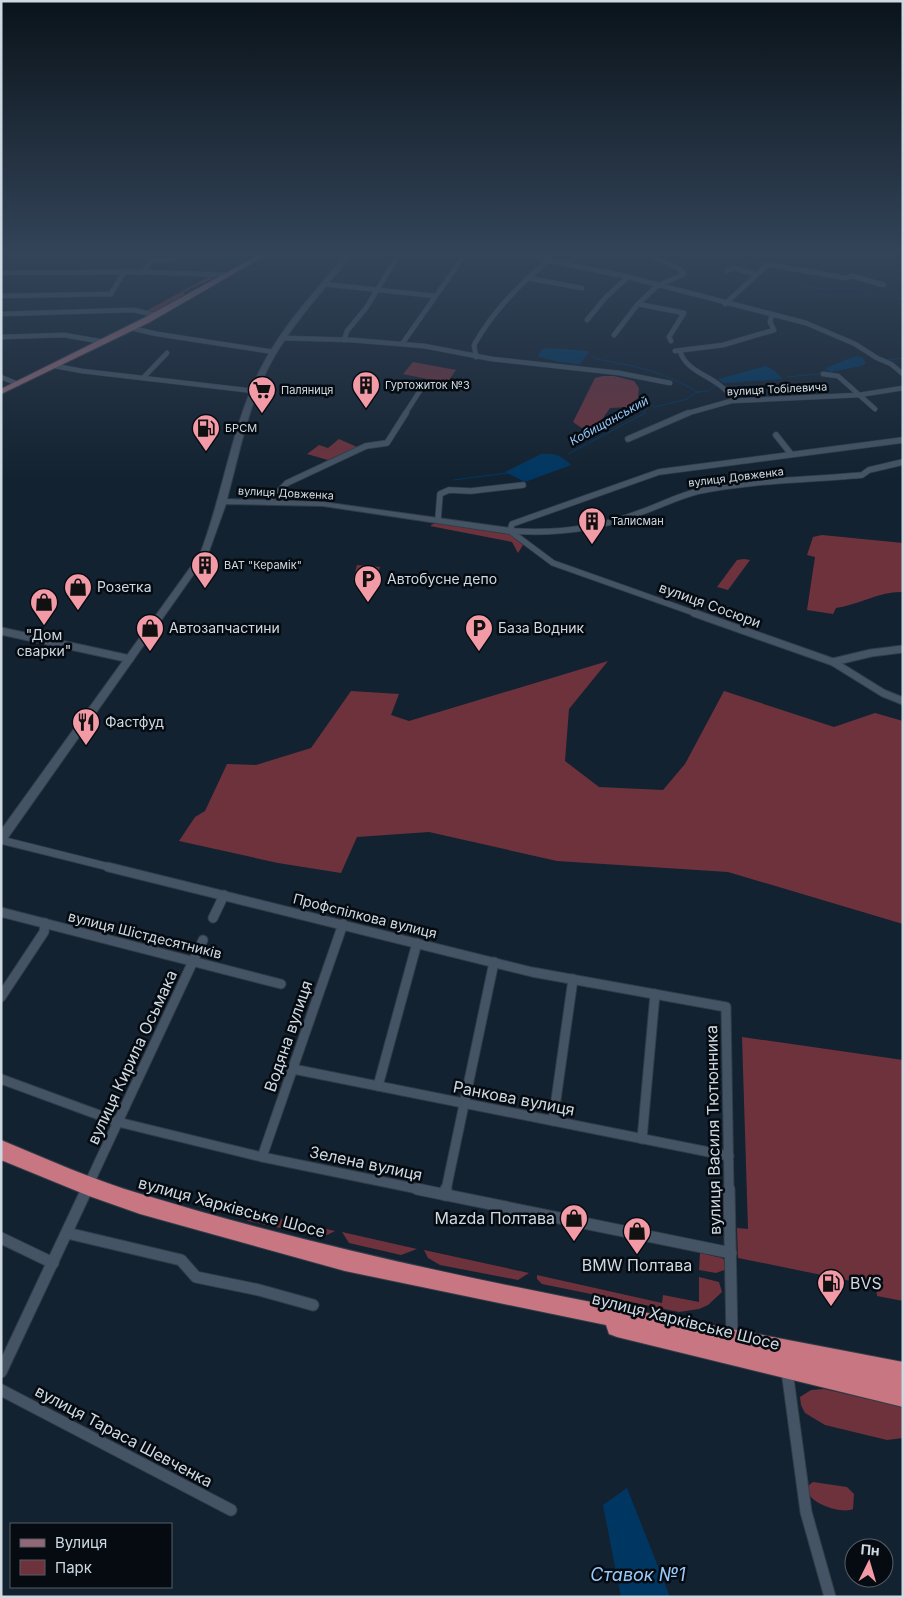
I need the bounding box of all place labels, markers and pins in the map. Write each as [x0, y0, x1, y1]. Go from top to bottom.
building icon: Гуртожиток №3 [351, 370, 381, 409]
supermarket icon: Паляниця [247, 375, 277, 414]
place label: Гуртожиток №3 [385, 378, 470, 392]
place label: Паляниця [281, 383, 333, 397]
fuel station icon: БРСМ [191, 413, 221, 452]
place label: БРСМ [225, 421, 257, 435]
building icon: Талисман [577, 506, 607, 545]
place label: Талисман [611, 514, 664, 528]
building icon: ВАТ "Керамік" [190, 550, 220, 589]
place label: ВАТ "Керамік" [224, 558, 302, 572]
parking icon: Автобусне депо [353, 564, 383, 603]
place label: Автобусне депо [387, 570, 497, 587]
shop icon: Розетка [63, 572, 93, 611]
place label: Розетка [97, 578, 152, 595]
shop icon: "Дом сварки" [29, 587, 59, 626]
shop icon: Автозапчастини [135, 613, 165, 652]
parking icon: База Водник [464, 613, 494, 652]
place label: Автозапчастини [169, 619, 280, 636]
place label: База Водник [498, 619, 585, 636]
place label: "Дом сварки" [17, 626, 71, 659]
restaurant icon: Фастфуд [71, 707, 101, 746]
place label: Фастфуд [105, 713, 164, 730]
shop icon: Mazda Полтава [559, 1203, 589, 1242]
place label: Mazda Полтава [435, 1208, 555, 1228]
shop icon: BMW Полтава [622, 1216, 652, 1255]
place label: BMW Полтава [582, 1255, 692, 1275]
fuel station icon: BVS [816, 1268, 846, 1307]
place label: BVS [850, 1273, 882, 1293]

